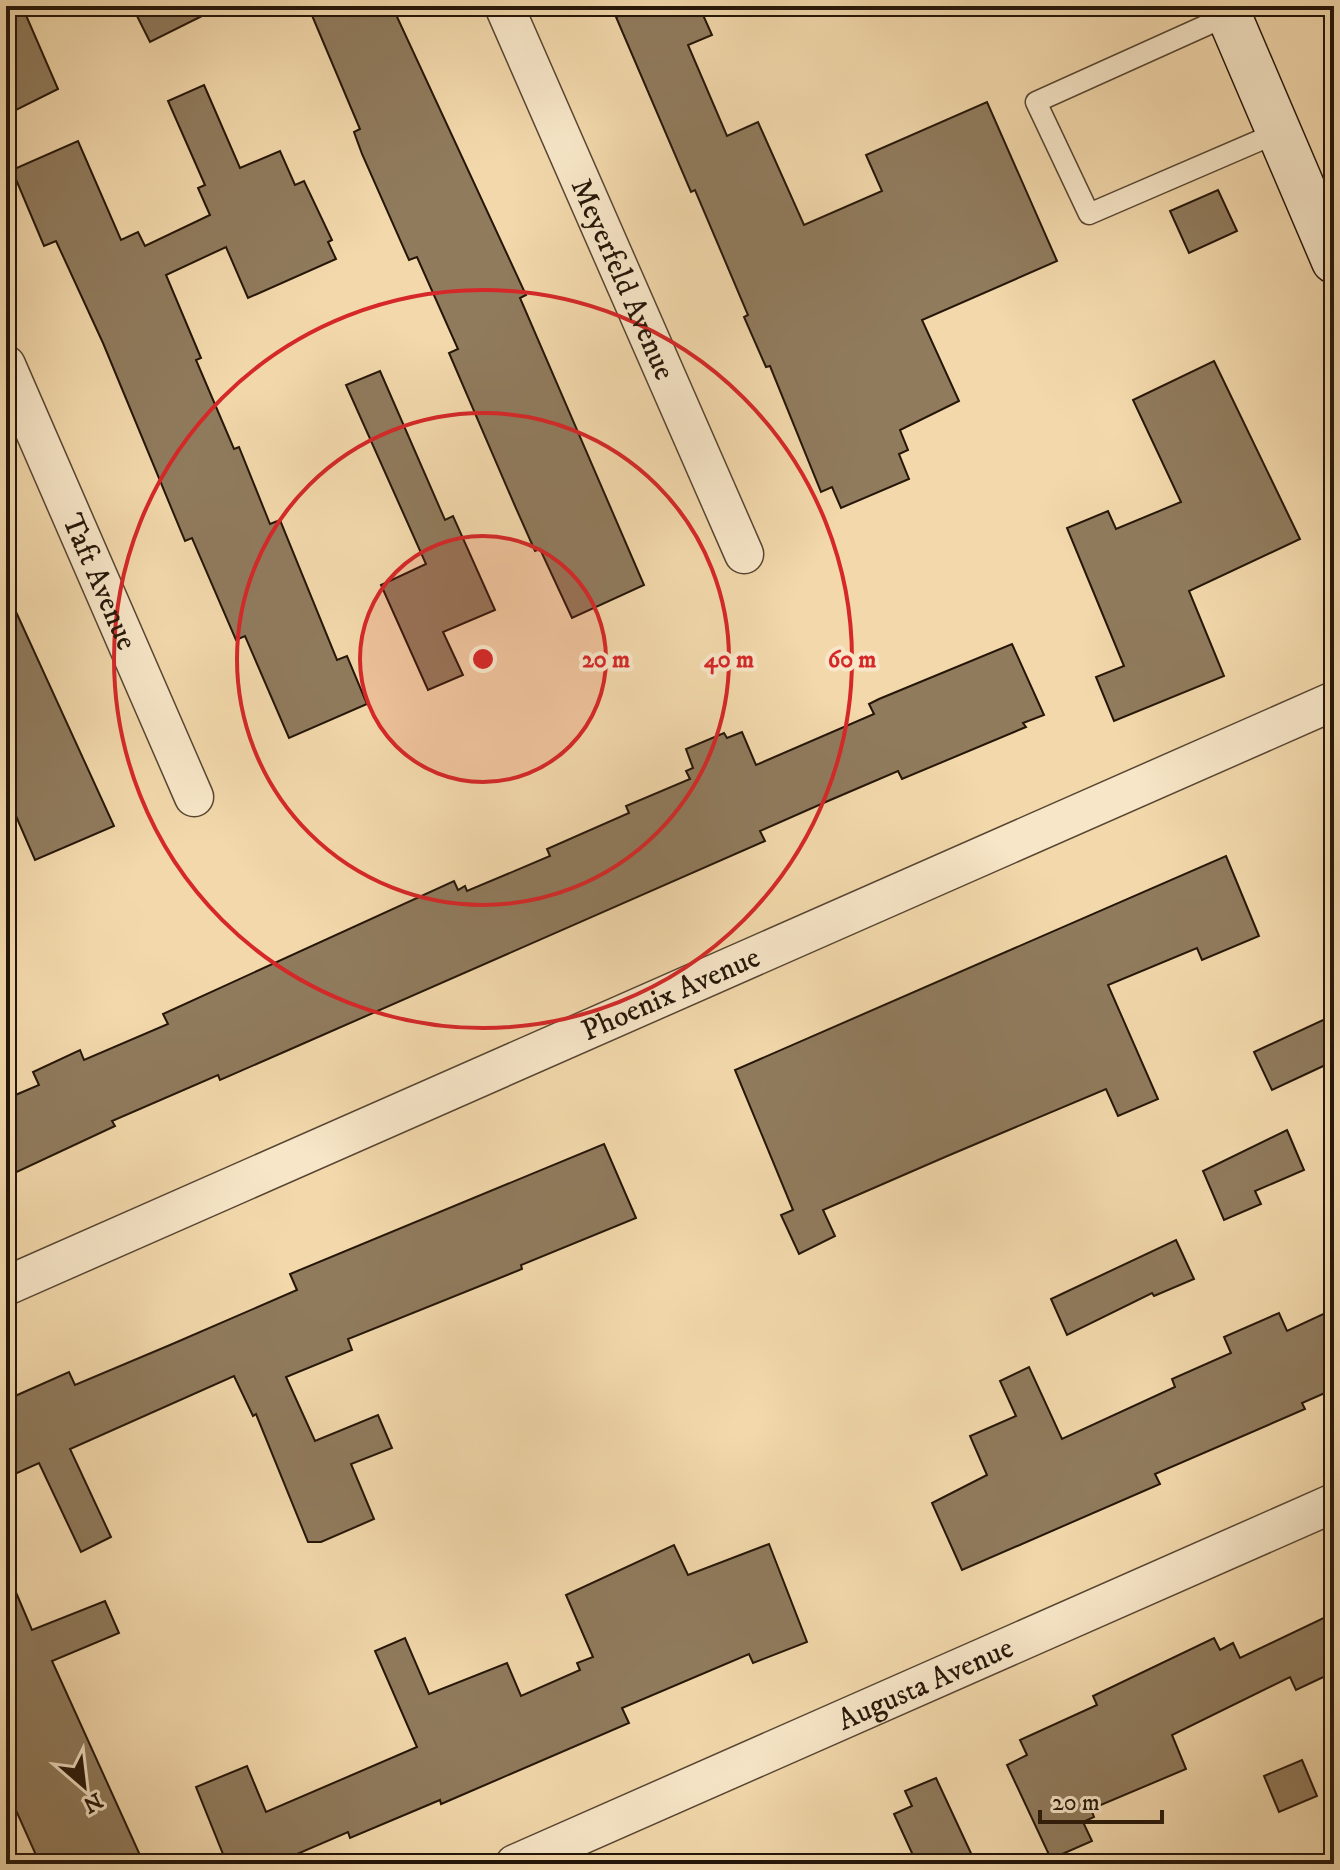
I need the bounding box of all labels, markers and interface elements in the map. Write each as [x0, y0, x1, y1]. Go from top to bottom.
street label: Meyerfeld Avenue [562, 173, 682, 386]
street label: Taft Avenue [53, 508, 145, 656]
centre of rings [469, 645, 497, 673]
text: 20 m [582, 645, 630, 675]
text: 40 m [704, 645, 754, 675]
text: 60 m [828, 645, 876, 675]
street label: Phoenix Avenue [576, 939, 766, 1050]
street label: Augusta Avenue [832, 1630, 1019, 1740]
north arrow [44, 1746, 124, 1826]
scale bar [1040, 1774, 1162, 1824]
text: N [78, 1786, 107, 1818]
text: 20 m [1052, 1788, 1100, 1818]

